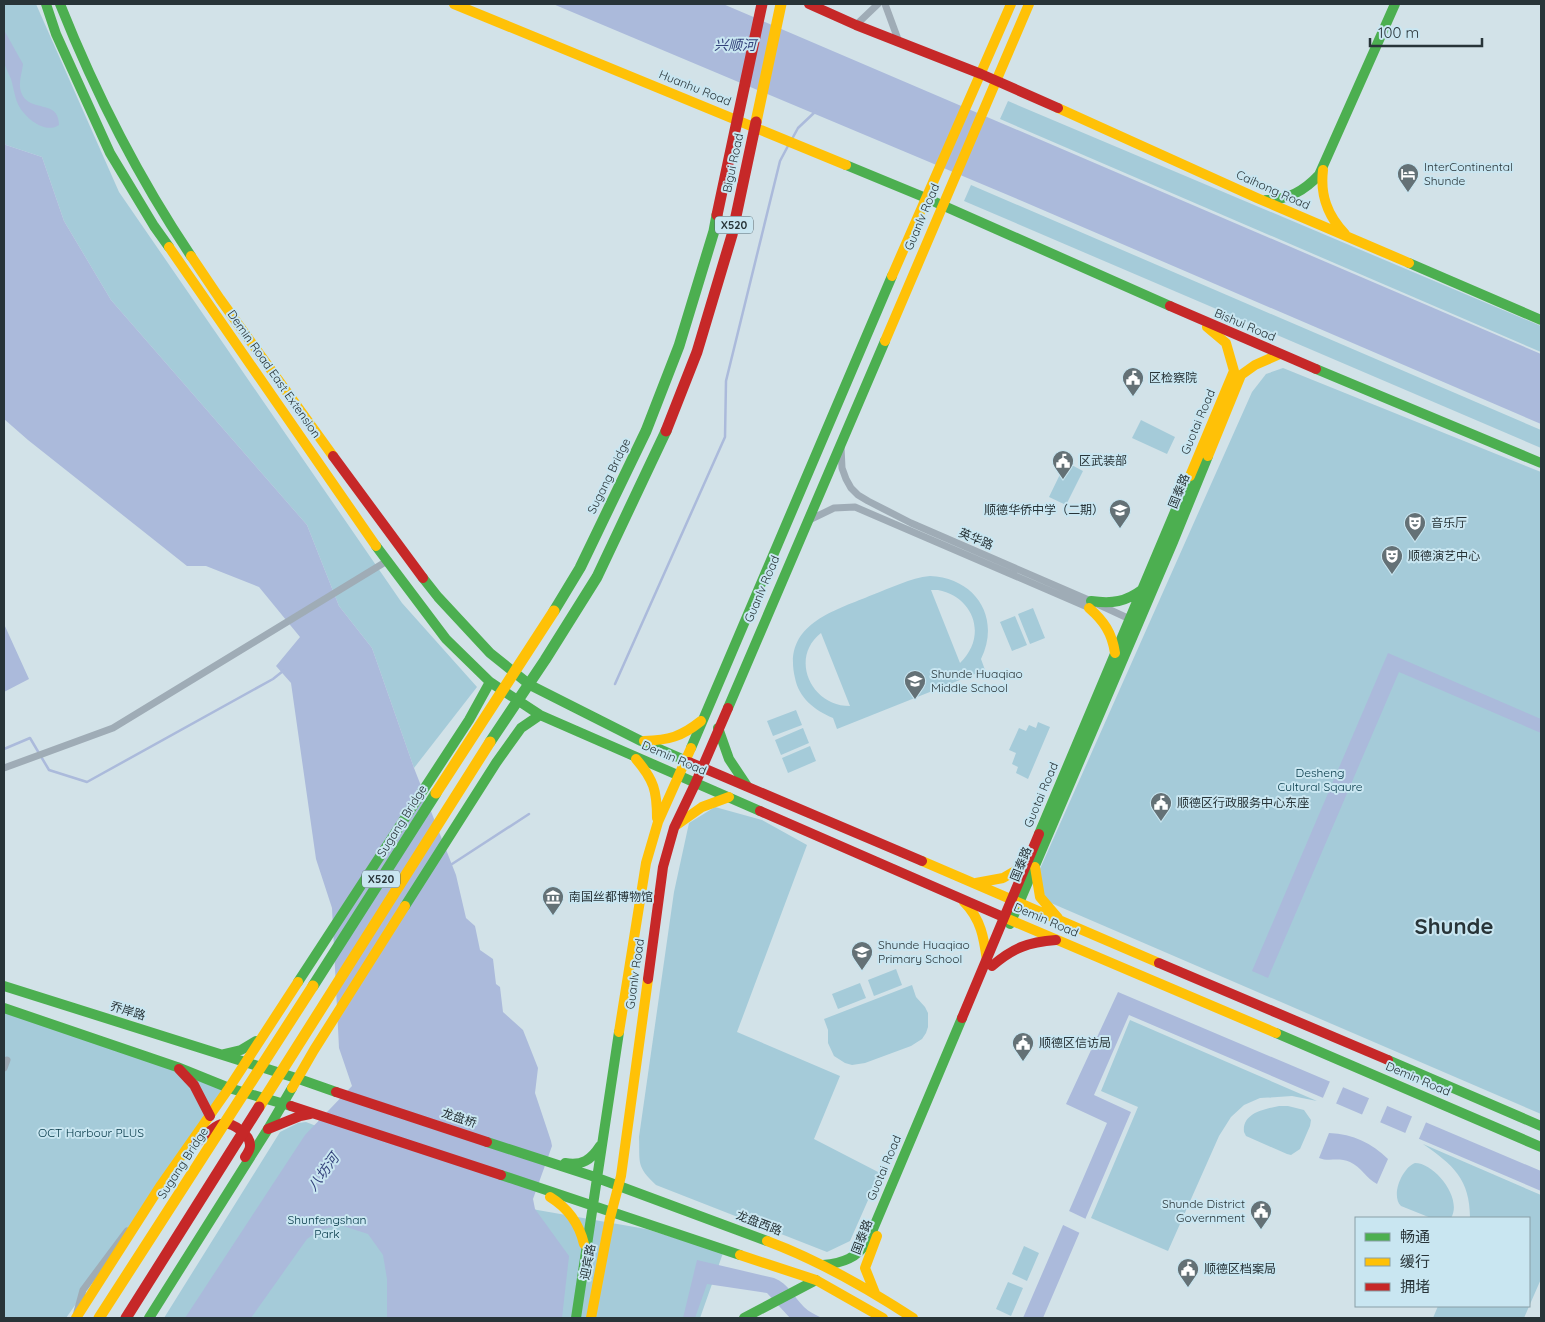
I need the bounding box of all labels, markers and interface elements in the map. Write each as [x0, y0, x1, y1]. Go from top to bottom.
scale bar [1370, 15, 1482, 47]
text: 100 m [1378, 23, 1419, 42]
water label: 兴顺河 [714, 36, 759, 54]
street label: Huanhu Road [657, 66, 733, 109]
street label: Bigui Road [719, 132, 746, 194]
place label: InterContinental Shunde [1424, 159, 1513, 188]
hotel icon: InterContinental Shunde [1396, 162, 1420, 193]
street label: Caihong Road [1234, 167, 1312, 213]
street label: Guanlv Road [901, 181, 942, 253]
road number: X520 [715, 216, 753, 234]
street label: Bishui Road [1212, 305, 1278, 344]
street label: Demin Road East Extension [224, 307, 324, 441]
public building icon: 区检察院 [1121, 366, 1145, 397]
place label: 区检察院 [1149, 370, 1197, 385]
street label: Guotai Road [1177, 387, 1218, 457]
street label: Sugang Bridge [584, 435, 633, 516]
public building icon: 区武装部 [1051, 449, 1075, 480]
place label: 区武装部 [1079, 453, 1127, 468]
street label: 国泰路 [1165, 471, 1192, 510]
school or university icon: 顺德华侨中学（二期） [1108, 498, 1132, 529]
place label: 顺德华侨中学（二期） [984, 502, 1104, 517]
theatre icon: 音乐厅 [1403, 511, 1427, 542]
place label: 音乐厅 [1431, 515, 1467, 530]
street label: 英华路 [957, 525, 996, 552]
theatre icon: 顺德演艺中心 [1380, 544, 1404, 575]
place label: 顺德演艺中心 [1408, 548, 1480, 563]
street label: Guanlv Road [741, 553, 782, 625]
place label: Shunde Huaqiao Middle School [931, 666, 1023, 695]
school or university icon: Shunde Huaqiao Middle School [903, 669, 927, 700]
street label: Demin Road [640, 737, 709, 778]
street label: Guotai Road [1020, 760, 1061, 830]
park label: Desheng Cultural Sqaure [1277, 765, 1363, 794]
street label: Sugang Bridge [373, 782, 430, 860]
public building icon: 顺德区行政服务中心东座 [1149, 791, 1173, 822]
place label: 顺德区行政服务中心东座 [1177, 795, 1309, 810]
street label: 国泰路 [1007, 844, 1034, 883]
road number: X520 [362, 871, 400, 888]
museum icon: 南国丝都博物馆 [541, 885, 565, 916]
place label: 南国丝都博物馆 [569, 889, 653, 904]
street label: Demin Road [1012, 899, 1081, 940]
district label: Shunde [1415, 912, 1493, 940]
place label: Shunde Huaqiao Primary School [878, 937, 970, 966]
street label: Guanlv Road [622, 938, 647, 1010]
school or university icon: Shunde Huaqiao Primary School [850, 940, 874, 971]
street label: 乔岸路 [109, 998, 148, 1023]
public building icon: 顺德区信访局 [1011, 1031, 1035, 1062]
place label: 顺德区信访局 [1039, 1035, 1111, 1050]
street label: Demin Road [1384, 1058, 1453, 1099]
street label: 龙盘桥 [440, 1105, 479, 1130]
street label: Sugang Bridge [154, 1124, 211, 1201]
park label: OCT Harbour PLUS [38, 1125, 144, 1140]
street label: Guotai Road [863, 1133, 904, 1203]
water label: 八坊河 [303, 1147, 344, 1194]
place label: Shunde District Government [1162, 1196, 1245, 1225]
public building icon: Shunde District Government [1249, 1199, 1273, 1230]
street label: 龙盘西路 [734, 1207, 784, 1238]
park label: Shunfengshan Park [288, 1212, 366, 1241]
street label: 国泰路 [848, 1217, 875, 1256]
legend [1355, 1217, 1530, 1307]
text: 畅通 [1400, 1227, 1430, 1246]
street label: 迎宾路 [577, 1243, 598, 1281]
text: 缓行 [1400, 1252, 1430, 1271]
public building icon: 顺德区档案局 [1176, 1257, 1200, 1288]
place label: 顺德区档案局 [1204, 1261, 1276, 1276]
text: 拥堵 [1400, 1277, 1430, 1296]

